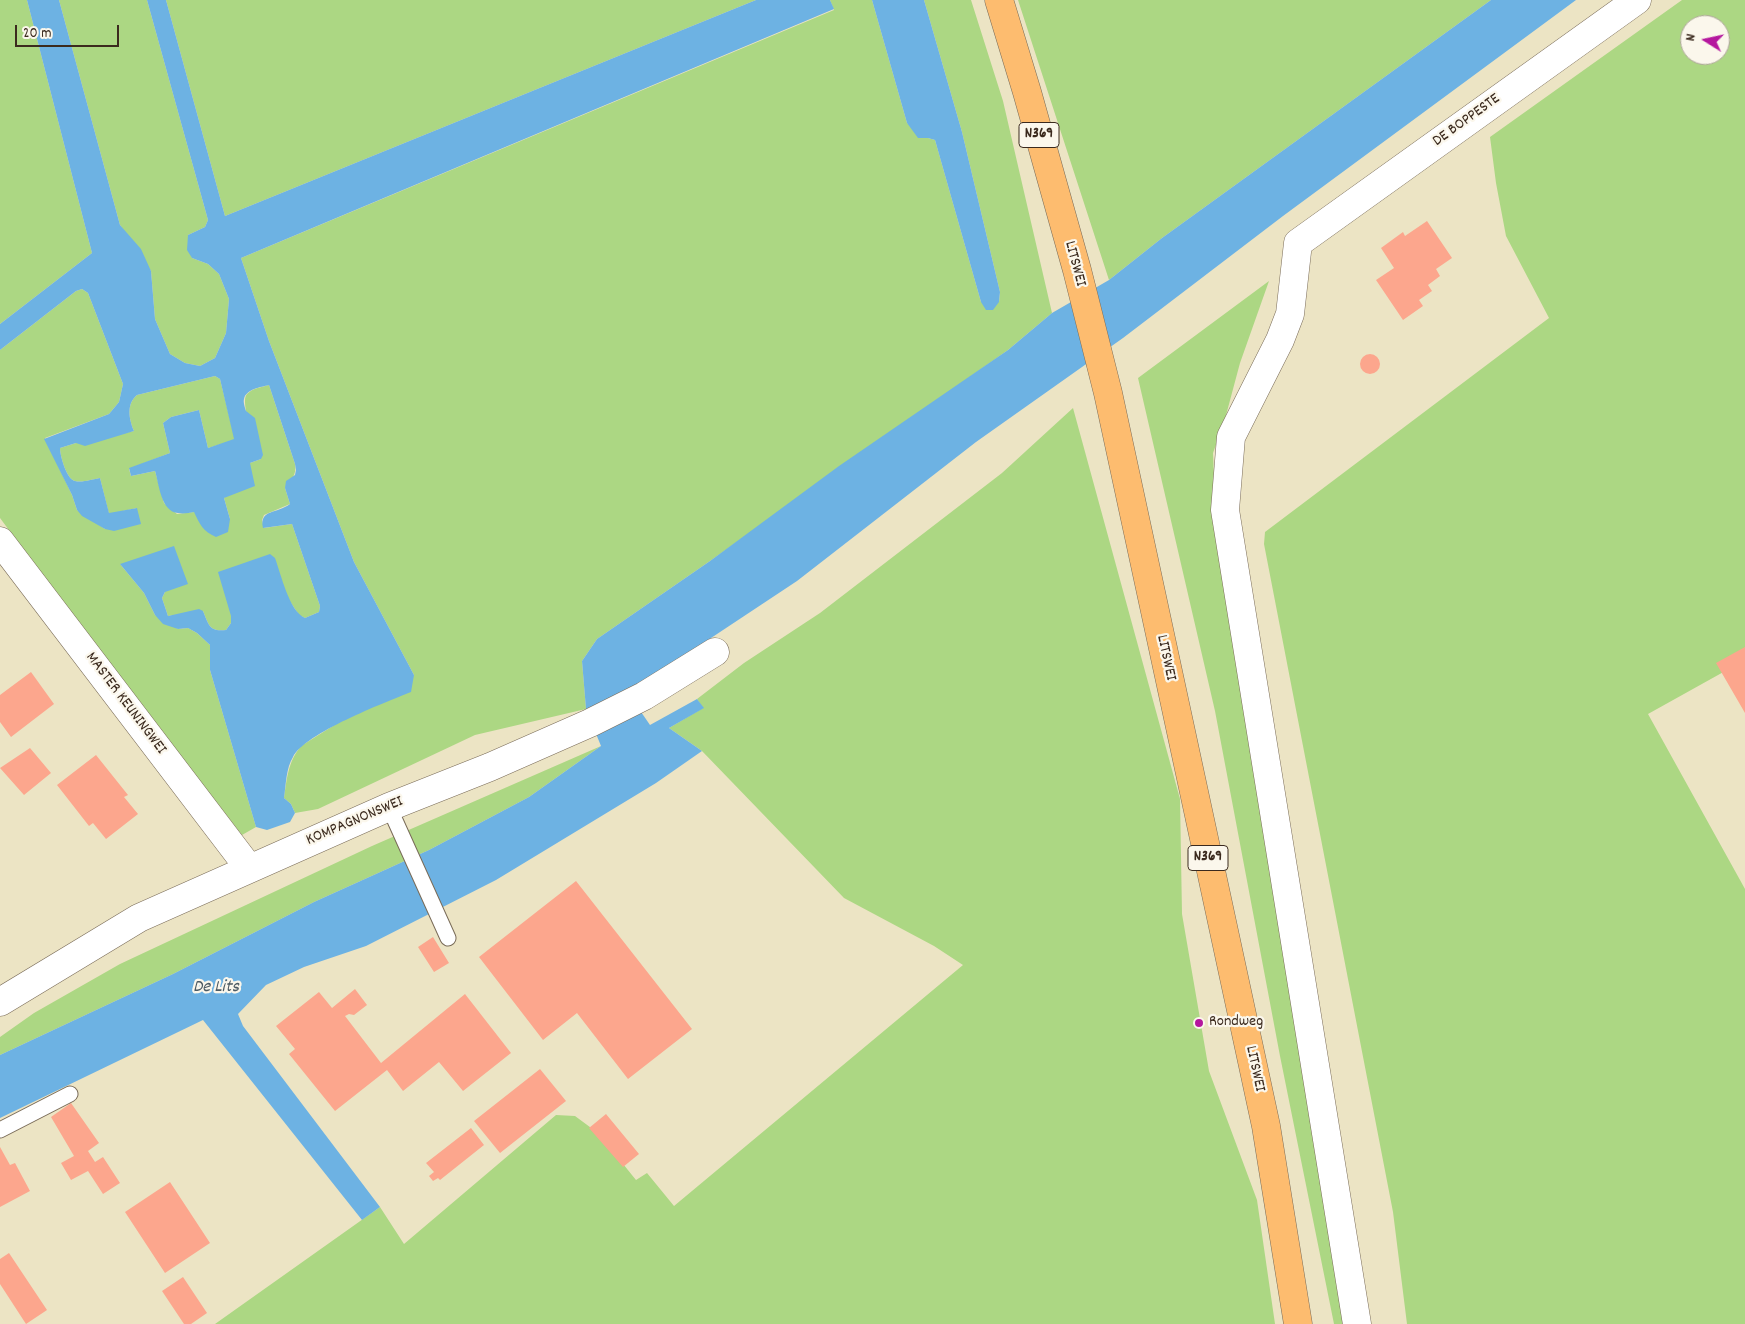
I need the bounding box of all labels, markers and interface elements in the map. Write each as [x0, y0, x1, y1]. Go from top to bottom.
scale bar [18, 15, 121, 47]
north arrow [1680, 15, 1730, 65]
text: 20 m [23, 23, 51, 45]
text: N [1681, 32, 1702, 43]
street label: DE BOPPESTE [1430, 90, 1504, 152]
road number: N369 [1019, 122, 1059, 148]
street label: LITSWEI [1059, 239, 1089, 289]
street label: LITSWEI [1151, 633, 1179, 683]
street label: MASTER KEUNINGWEI [80, 649, 170, 759]
street label: KOMPAGNONSWEI [304, 793, 406, 851]
road number: N369 [1188, 846, 1228, 870]
water label: De Lits [193, 978, 239, 1000]
place label: Rondweg [1209, 1013, 1263, 1033]
marker: Rondweg [1193, 1017, 1205, 1029]
street label: LITSWEI [1240, 1044, 1268, 1094]

